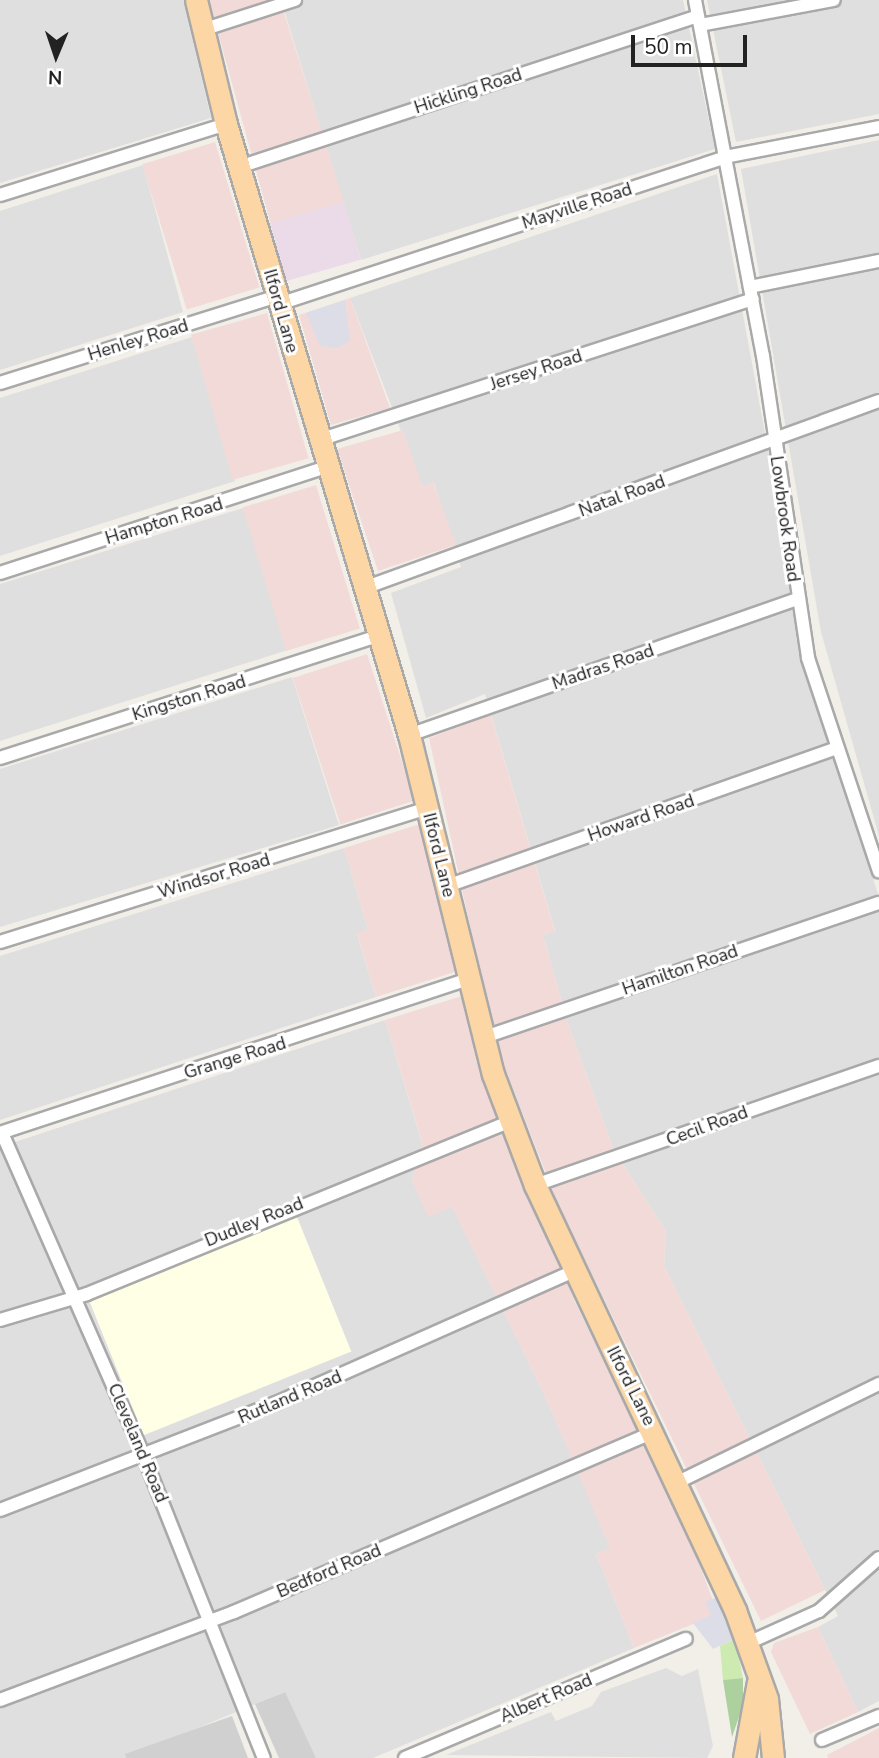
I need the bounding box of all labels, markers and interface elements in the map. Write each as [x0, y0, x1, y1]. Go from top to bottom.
north arrow [21, 21, 91, 91]
scale bar [634, 21, 750, 65]
text: 50 m [644, 33, 693, 61]
street label: Hickling Road [411, 63, 525, 119]
text: N [48, 64, 63, 90]
street label: Mayville Road [519, 178, 635, 234]
street label: Ilford Lane [259, 267, 303, 355]
street label: Henley Road [85, 314, 191, 366]
street label: Jersey Road [487, 345, 585, 395]
street label: Lowbrook Road [765, 455, 805, 583]
street label: Natal Road [576, 470, 668, 522]
street label: Hampton Road [103, 493, 225, 549]
street label: Madras Road [549, 639, 657, 695]
street label: Kingston Road [130, 670, 248, 726]
street label: Howard Road [585, 790, 697, 846]
street label: Ilford Lane [418, 811, 460, 899]
street label: Windsor Road [155, 849, 273, 903]
street label: Hamilton Road [619, 940, 741, 1000]
street label: Grange Road [181, 1032, 289, 1084]
street label: Cecil Road [663, 1101, 751, 1151]
street label: Dudley Road [202, 1192, 306, 1252]
street label: Ilford Lane [602, 1343, 660, 1429]
street label: Rutland Road [235, 1365, 345, 1429]
street label: Cleveland Road [103, 1380, 173, 1506]
street label: Bedford Road [274, 1539, 384, 1603]
street label: Albert Road [497, 1669, 595, 1727]

